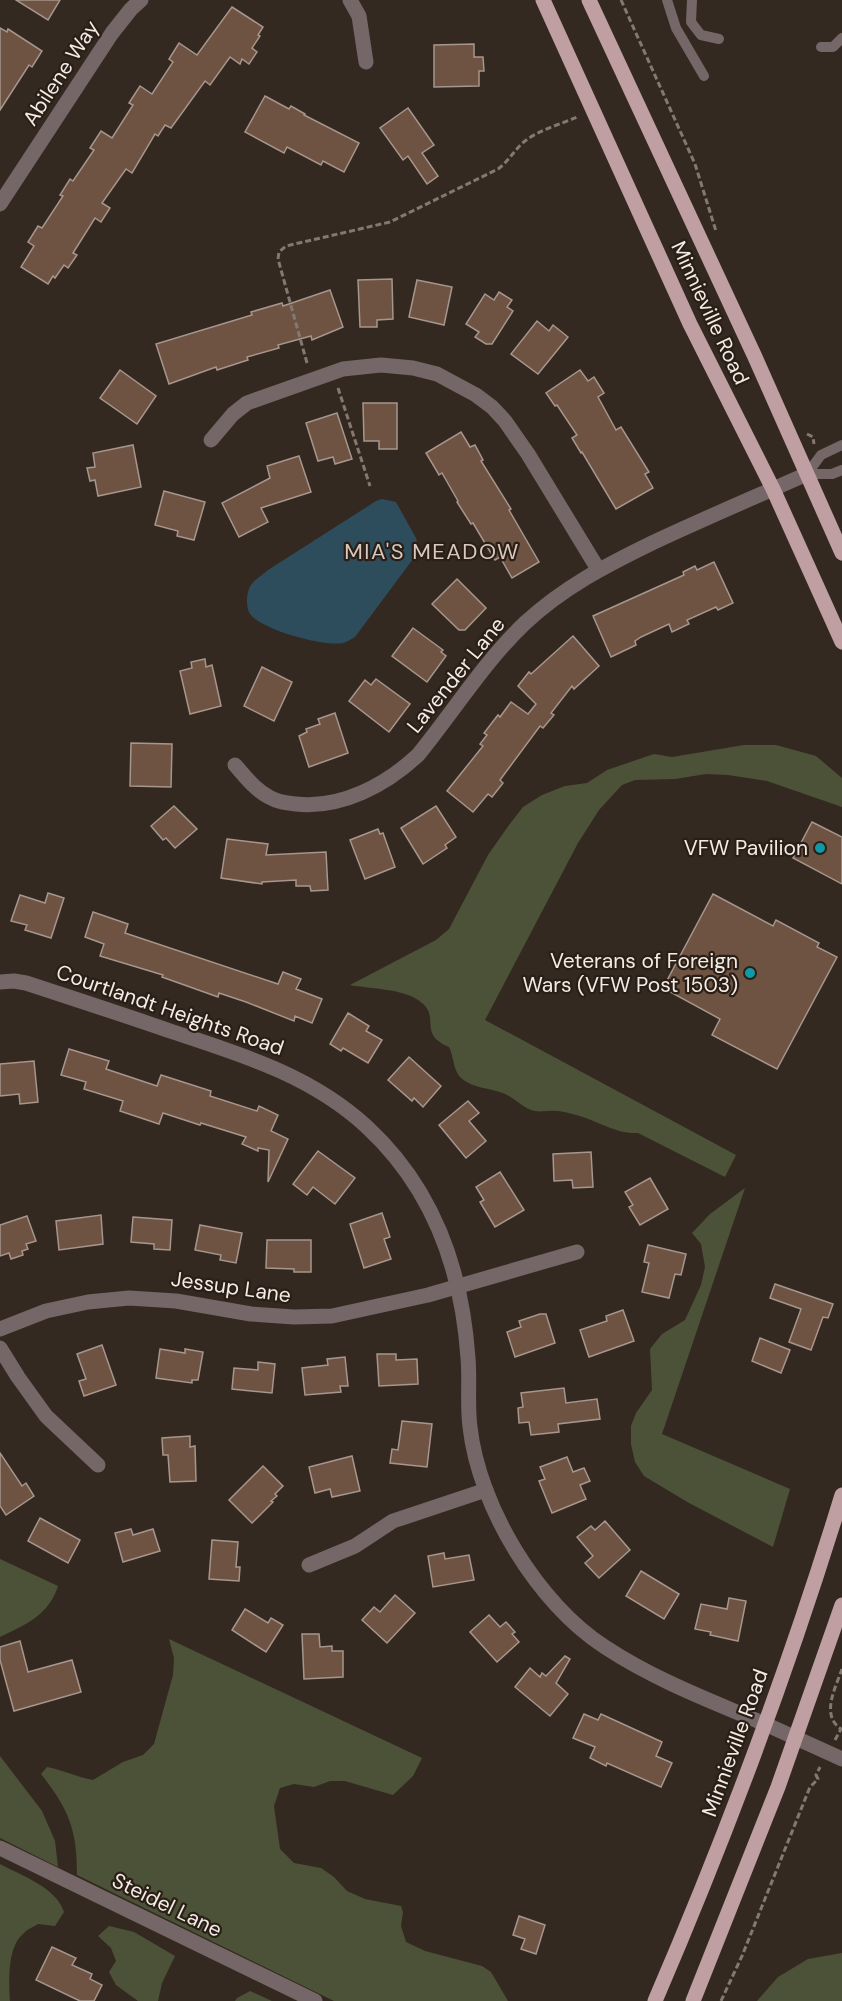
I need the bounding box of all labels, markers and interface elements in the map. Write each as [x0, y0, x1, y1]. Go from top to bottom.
street label: Abilene Way [16, 15, 106, 131]
street label: Minnieville Road [665, 237, 755, 389]
district label: MIA'S MEADOW [344, 537, 520, 566]
street label: Lavender Lane [401, 611, 511, 739]
place label: VFW Pavilion [684, 834, 808, 862]
marker: VFW Pavilion [813, 841, 827, 855]
place label: Veterans of Foreign Wars (VFW Post 1503) [522, 947, 738, 999]
street label: Courtlandt Heights Road [52, 958, 288, 1062]
marker: Veterans of Foreign Wars (VFW Post 1503) [743, 966, 757, 980]
street label: Jessup Lane [169, 1265, 293, 1309]
street label: Minnieville Road [695, 1665, 775, 1821]
street label: Steidel Lane [107, 1866, 227, 1944]

